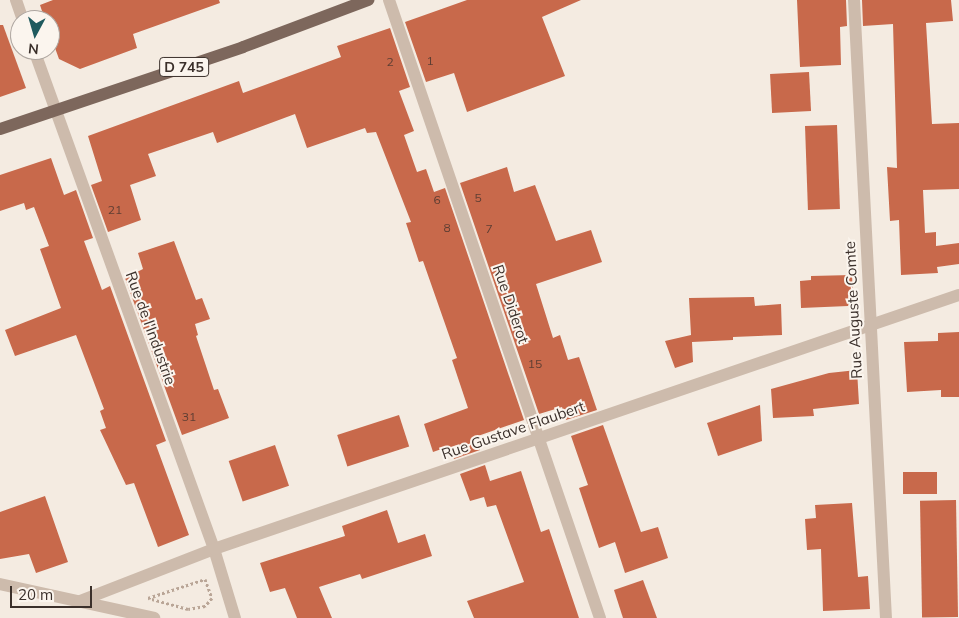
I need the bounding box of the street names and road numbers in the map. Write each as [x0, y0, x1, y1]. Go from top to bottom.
road number: D 745 [159, 56, 209, 78]
street label: Rue Auguste Comte [840, 241, 866, 379]
street label: Rue Diderot [489, 262, 533, 346]
street label: Rue de l'Industrie [122, 269, 180, 387]
street label: Rue Gustave Flaubert [439, 397, 587, 463]

